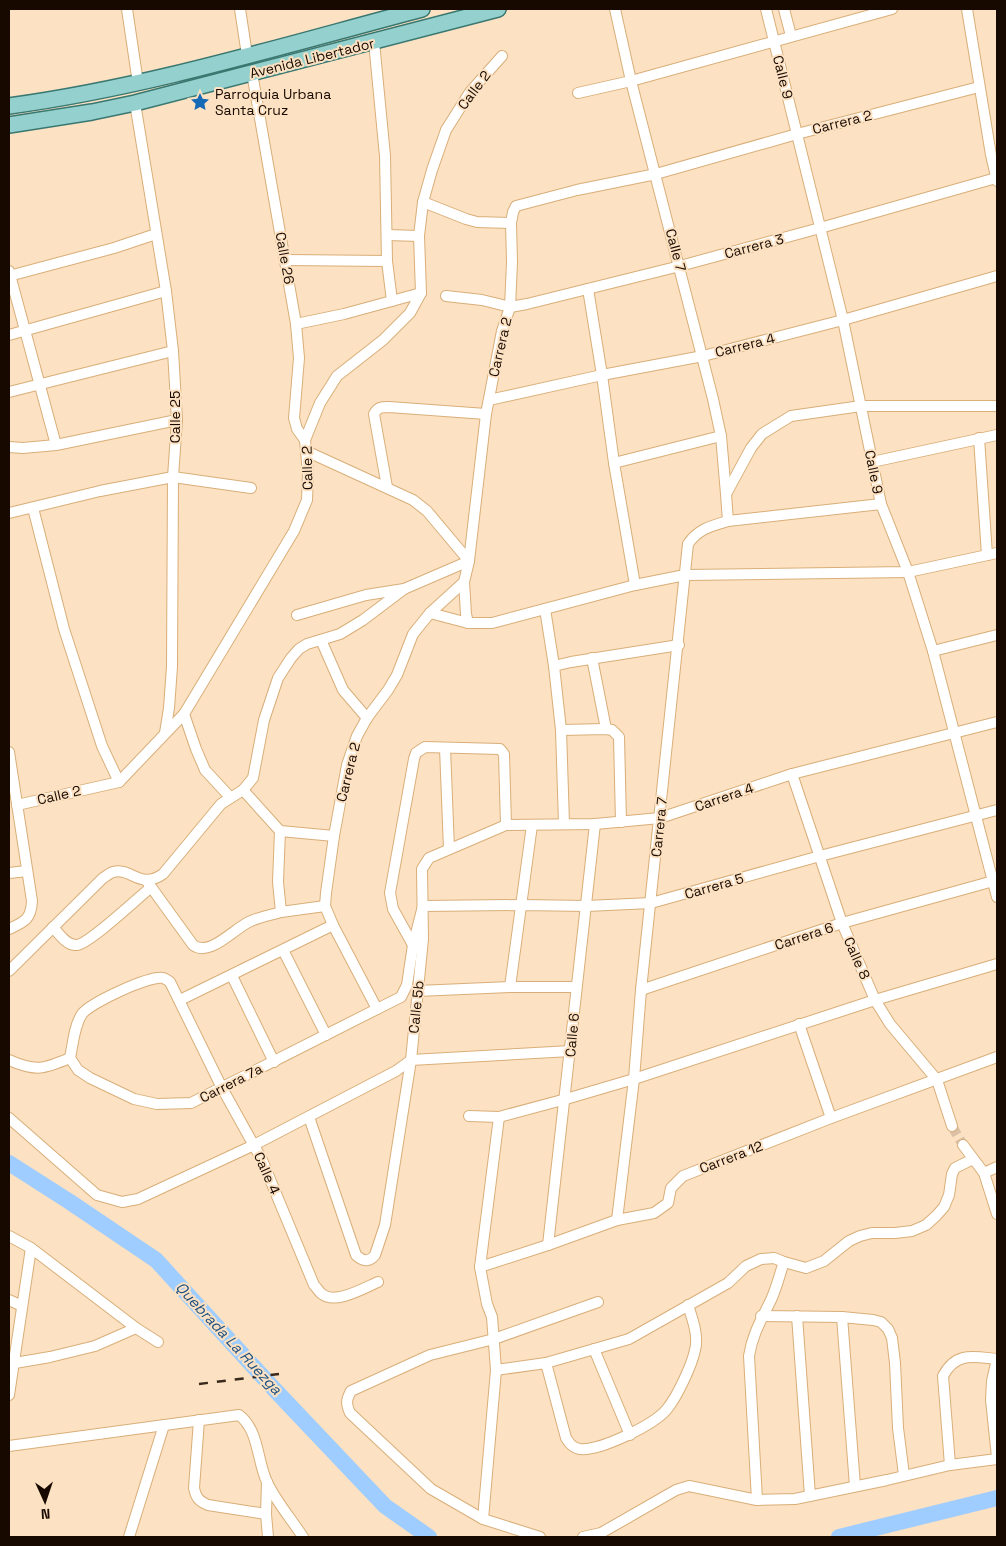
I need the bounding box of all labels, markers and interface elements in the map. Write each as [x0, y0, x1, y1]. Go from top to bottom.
street label: Avenida Libertador [248, 34, 376, 82]
street label: Calle 9 [769, 53, 797, 101]
street label: Calle 2 [454, 67, 494, 113]
place label: Parroquia Urbana Santa Cruz [215, 85, 331, 119]
place icon: Parroquia Urbana Santa Cruz [189, 91, 211, 113]
street label: Carrera 2 [810, 106, 874, 138]
street label: Calle 7 [662, 227, 690, 274]
street label: Carrera 3 [722, 229, 786, 263]
street label: Calle 26 [272, 230, 298, 286]
street label: Carrera 2 [484, 315, 516, 379]
street label: Carrera 4 [713, 329, 777, 361]
street label: Calle 25 [166, 391, 184, 443]
street label: Calle 2 [298, 446, 316, 490]
street label: Calle 9 [861, 449, 887, 495]
street label: Carrera 2 [332, 740, 364, 804]
street label: Carrera 4 [692, 778, 756, 815]
street label: Calle 2 [35, 781, 83, 809]
street label: Carrera 7 [647, 796, 671, 858]
street label: Carrera 5 [682, 869, 746, 903]
street label: Carrera 6 [772, 918, 836, 954]
street label: Calle 8 [840, 934, 874, 982]
street label: Calle 5b [404, 980, 428, 1034]
street label: Calle 6 [561, 1012, 583, 1058]
street label: Carrera 7a [197, 1059, 265, 1107]
street label: Carrera 12 [697, 1137, 765, 1177]
street label: Calle 4 [250, 1149, 284, 1197]
water label: Quebrada La Ruezga [172, 1278, 286, 1399]
north arrow [20, 1476, 70, 1526]
text: N [41, 1505, 51, 1523]

